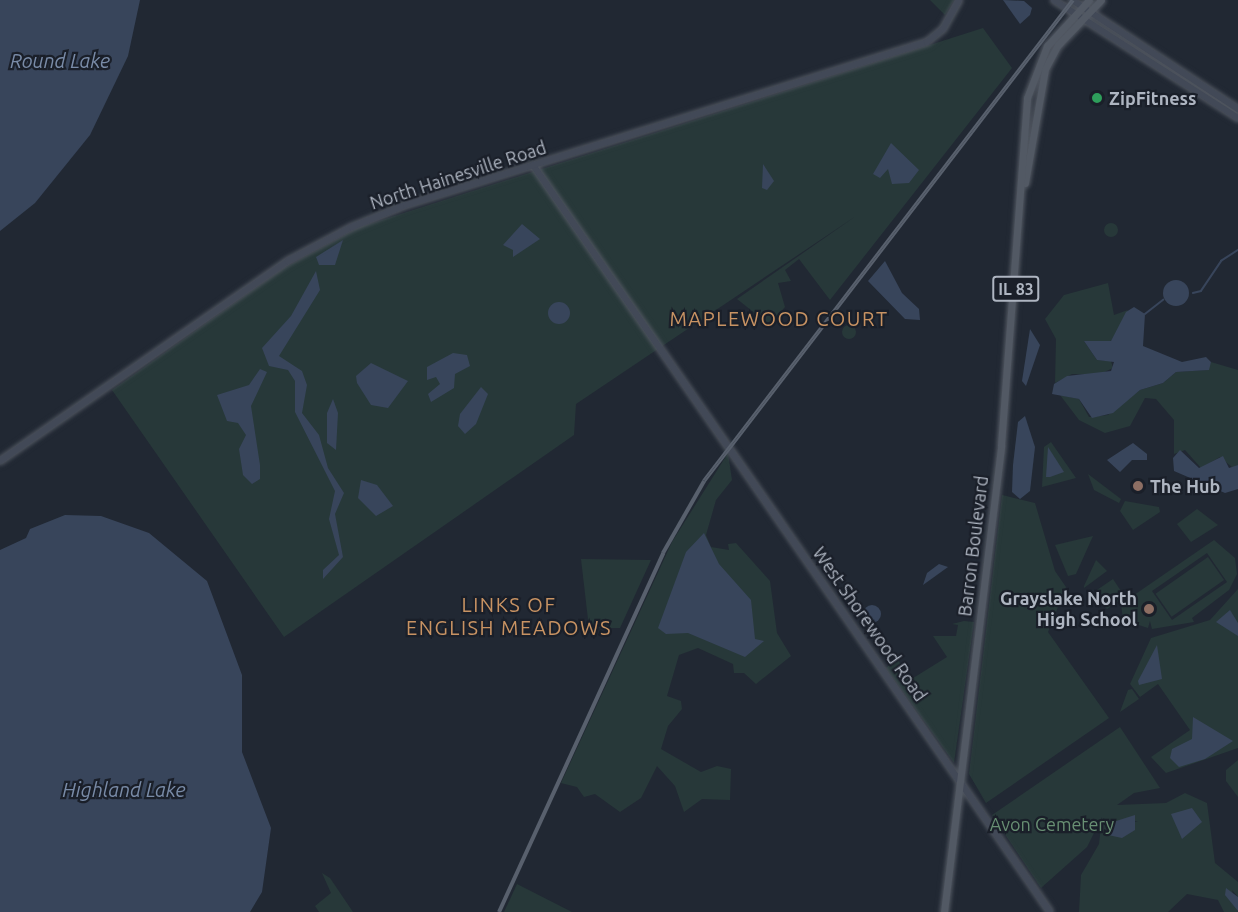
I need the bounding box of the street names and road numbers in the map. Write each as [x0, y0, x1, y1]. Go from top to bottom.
street label: North Hainesville Road [367, 136, 549, 214]
road number: IL 83 [992, 276, 1040, 302]
street label: Barron Boulevard [954, 474, 992, 618]
street label: West Shorewood Road [809, 543, 931, 705]

